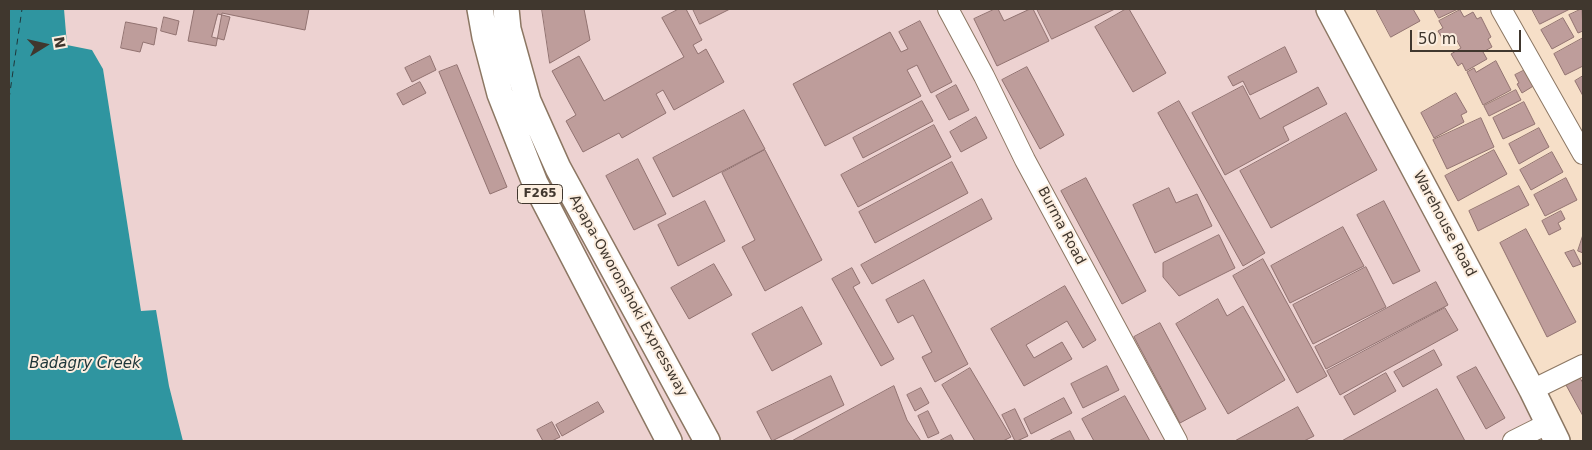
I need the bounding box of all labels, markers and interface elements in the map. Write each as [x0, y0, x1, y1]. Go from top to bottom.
north arrow [20, 20, 70, 70]
scale bar [1412, 20, 1523, 52]
text: 50 m [1418, 30, 1456, 48]
text: N [51, 35, 69, 50]
street label: Warehouse Road [1409, 168, 1479, 280]
road number: F265 [518, 184, 562, 203]
street label: Burma Road [1033, 184, 1089, 268]
street label: Apapa-Oworonshoki Expressway [565, 192, 691, 400]
water label: Badagry Creek [29, 355, 141, 373]

